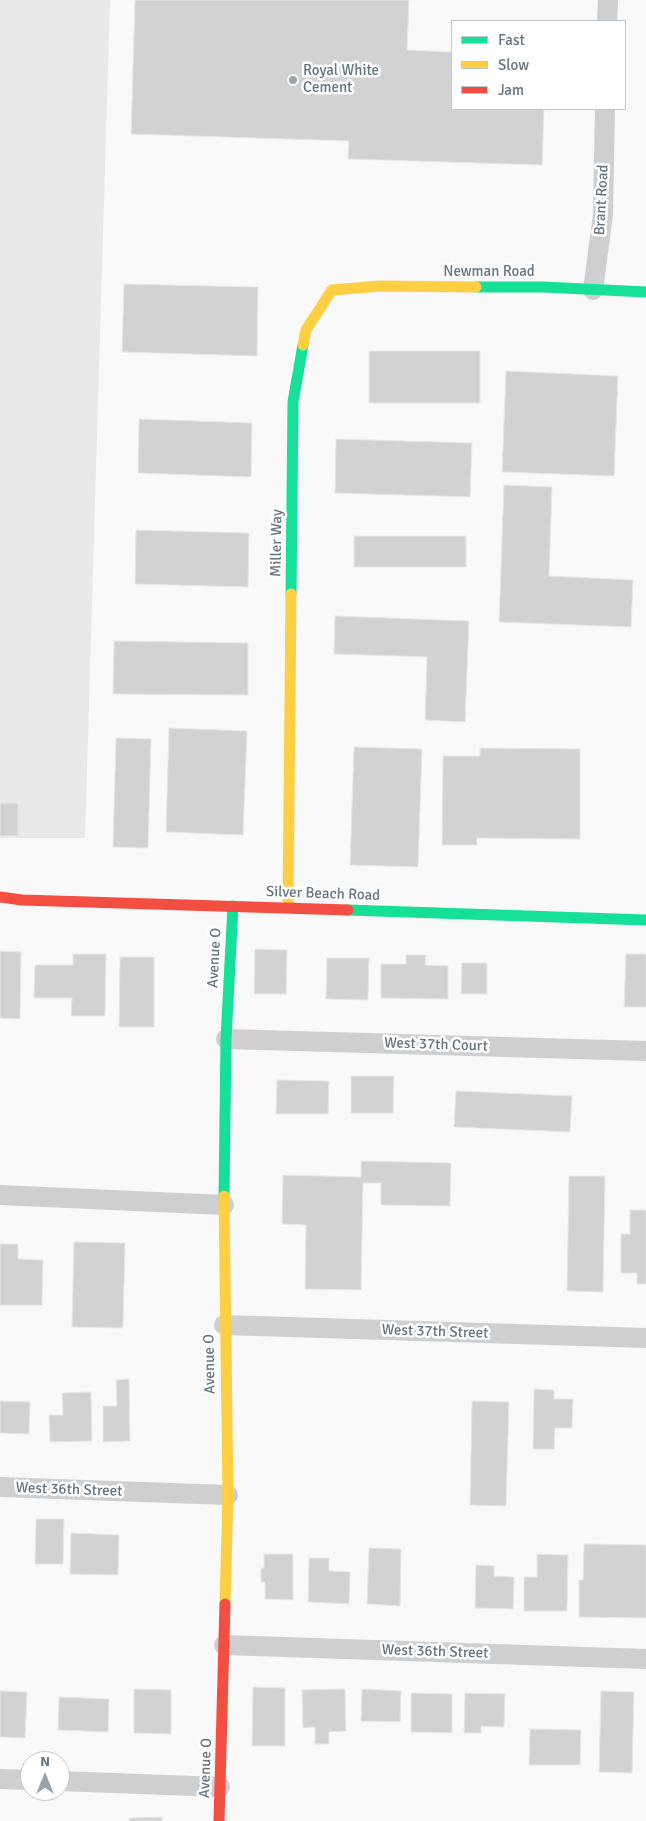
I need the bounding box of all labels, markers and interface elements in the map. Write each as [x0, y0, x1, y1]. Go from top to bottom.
legend [451, 20, 626, 110]
text: Fast [498, 31, 525, 49]
text: Slow [498, 56, 529, 74]
place label: Royal White Cement [303, 62, 379, 97]
marker: Royal White Cement [287, 74, 299, 86]
text: Jam [498, 81, 524, 99]
street label: Brant Road [591, 164, 613, 236]
street label: Newman Road [443, 263, 535, 281]
street label: Miller Way [267, 509, 287, 577]
street label: Silver Beach Road [266, 883, 380, 905]
street label: Avenue O [204, 928, 226, 988]
street label: West 37th Court [384, 1034, 488, 1056]
street label: West 37th Street [381, 1321, 489, 1343]
street label: Avenue O [200, 1334, 220, 1394]
street label: West 36th Street [15, 1479, 123, 1501]
street label: West 36th Street [381, 1641, 489, 1663]
street label: Avenue O [196, 1738, 216, 1798]
north arrow [20, 1751, 70, 1801]
text: N [40, 1753, 50, 1770]

